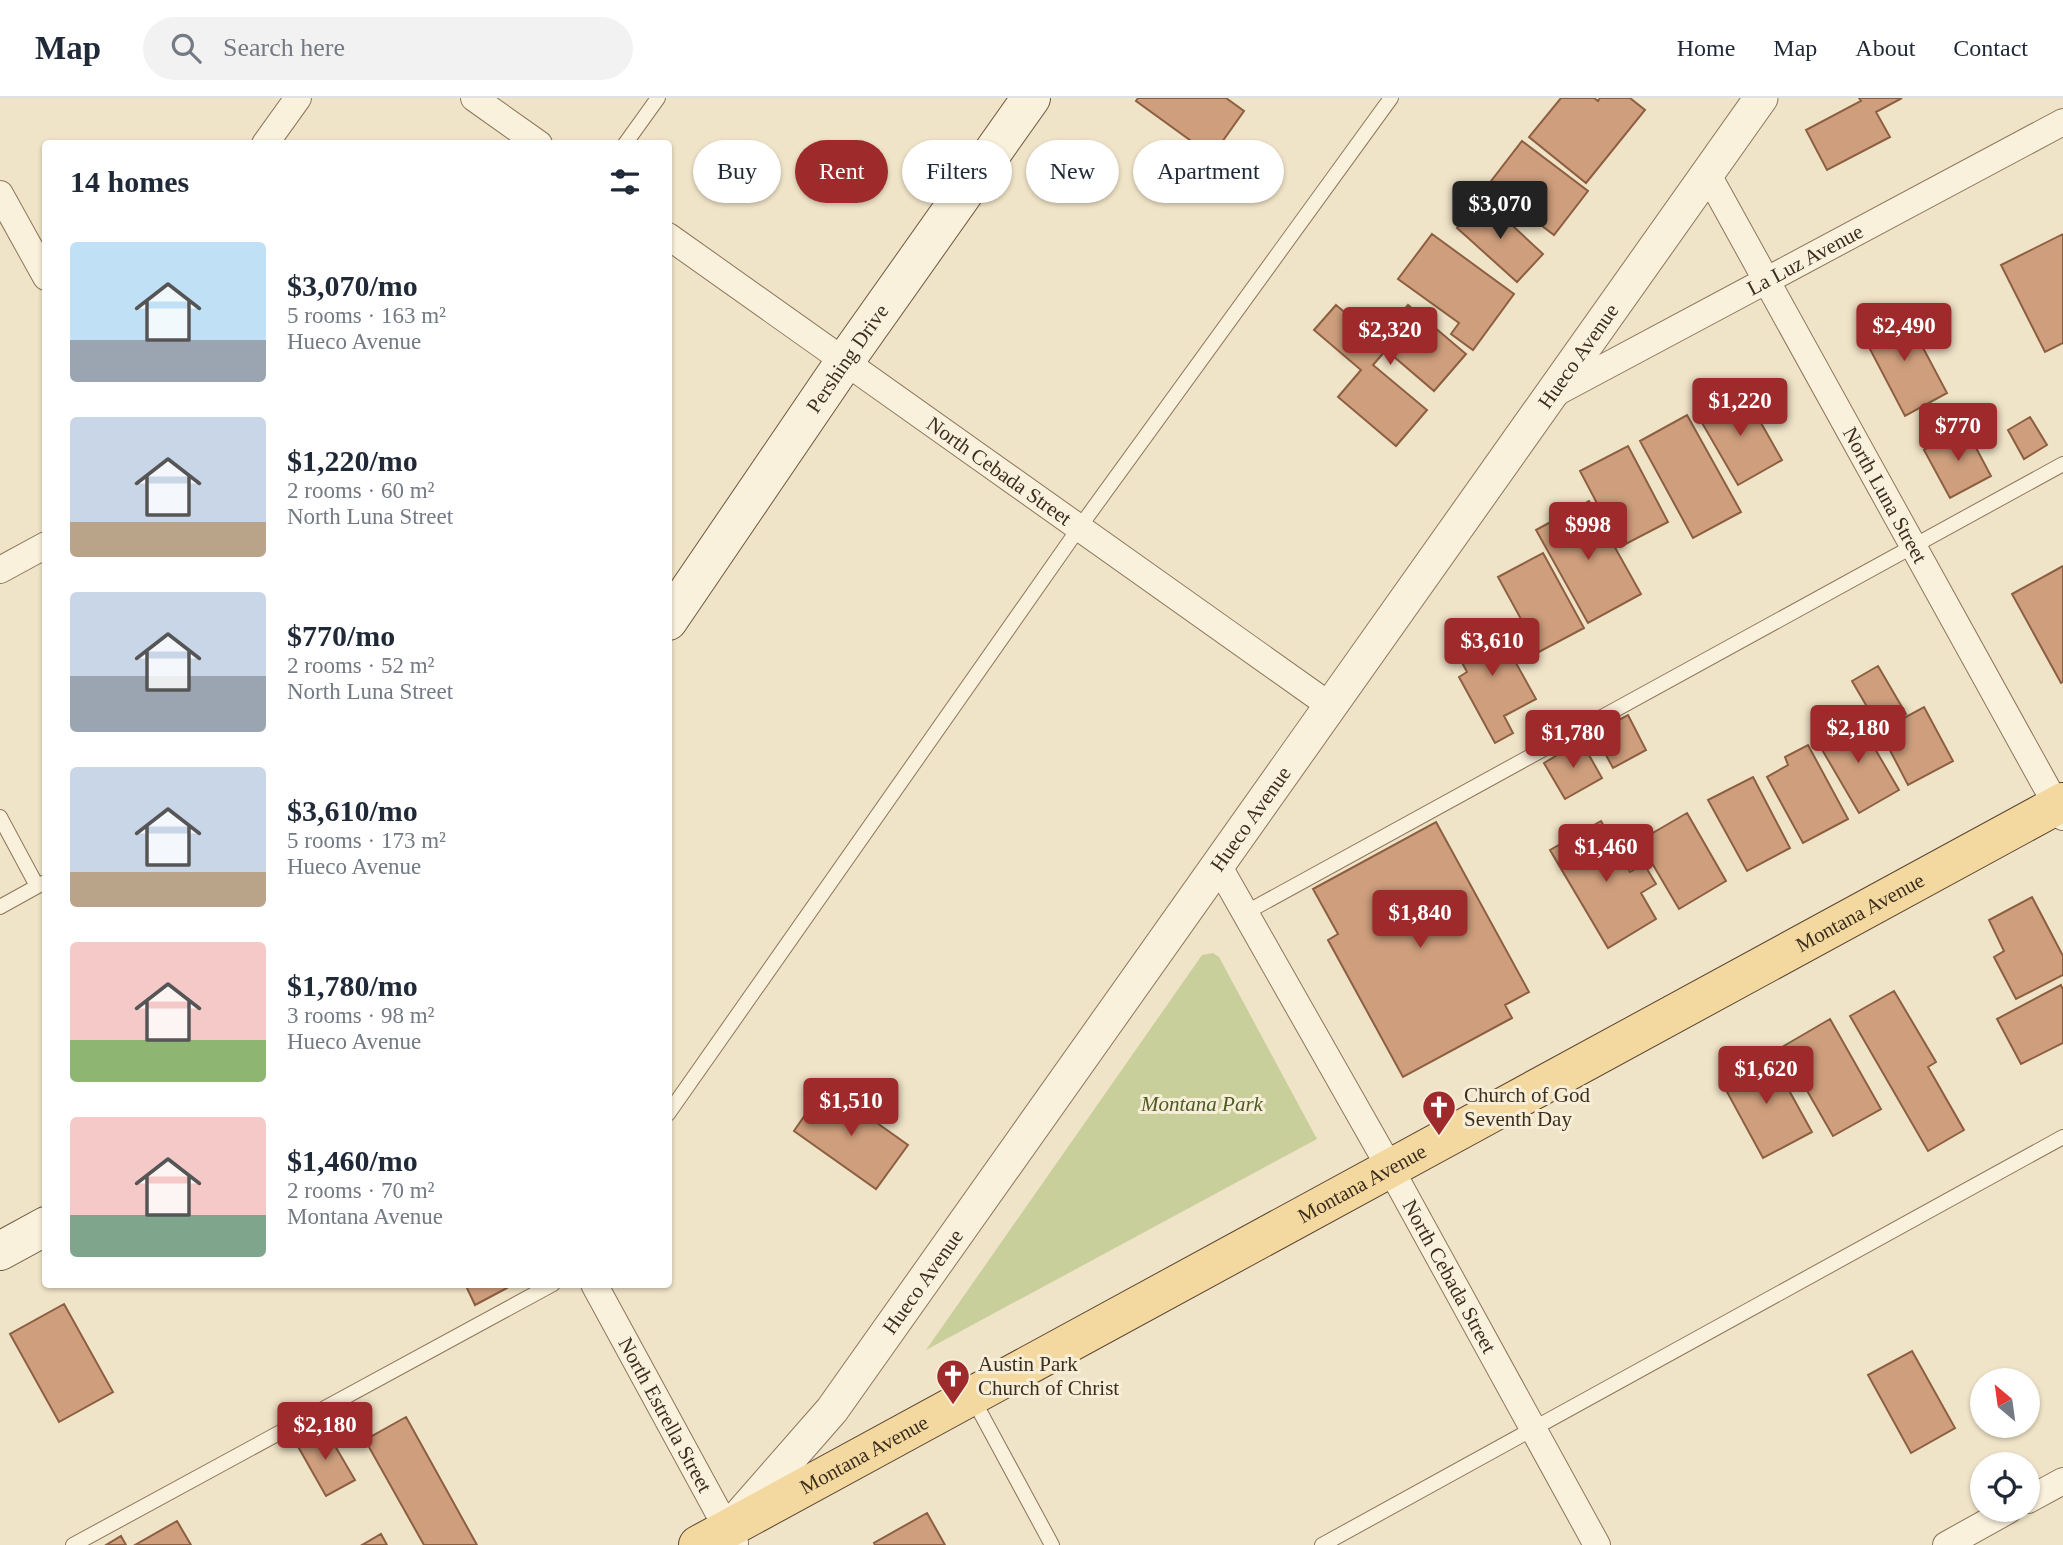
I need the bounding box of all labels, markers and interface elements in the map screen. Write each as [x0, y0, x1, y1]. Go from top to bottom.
search box [143, 17, 633, 80]
icon: search [167, 29, 205, 67]
text: Map [35, 30, 101, 66]
text: Search here [223, 33, 345, 62]
text: Home [1677, 35, 1735, 61]
text: Map [1773, 35, 1817, 61]
text: About [1855, 35, 1915, 61]
text: Contact [1953, 35, 2028, 61]
chip: Buy [693, 140, 781, 203]
chip: Rent [795, 140, 888, 203]
chip: Filters [902, 140, 1012, 203]
chip: New [1026, 140, 1119, 203]
chip: Apartment [1133, 140, 1284, 203]
icon: filters [606, 163, 644, 201]
text: 14 homes [70, 165, 189, 198]
pin: $3,070 [1443, 181, 1557, 241]
text: $3,070 [1468, 191, 1532, 216]
street label: La Luz Avenue [1743, 219, 1867, 300]
text: $3,070/mo [287, 269, 418, 302]
icon: home [126, 270, 210, 354]
street label: Hueco Avenue [1533, 299, 1623, 413]
street label: Pershing Drive [801, 300, 893, 417]
text: 5 rooms · 163 m² [287, 303, 446, 328]
pin: $2,490 [1847, 303, 1961, 363]
pin: $2,320 [1333, 308, 1447, 367]
text: $2,490 [1872, 313, 1936, 338]
text: $2,320 [1358, 317, 1422, 342]
text: Hueco Avenue [287, 329, 421, 354]
pin: $1,220 [1683, 378, 1797, 438]
text: $1,220 [1708, 388, 1772, 413]
pin: $770 [1917, 404, 1999, 463]
street label: North Cebada Street [922, 412, 1076, 530]
text: $770 [1935, 413, 1981, 438]
street label: North Luna Street [1838, 423, 1932, 567]
text: $1,220/mo [287, 444, 418, 477]
icon: home [126, 445, 210, 529]
text: 2 rooms · 60 m² [287, 478, 434, 503]
pin: $998 [1547, 503, 1629, 562]
text: North Luna Street [287, 504, 453, 529]
text: $998 [1565, 512, 1611, 537]
pin: $3,610 [1435, 618, 1549, 678]
text: $770/mo [287, 619, 395, 652]
icon: home [126, 620, 210, 704]
text: $3,610 [1460, 628, 1524, 653]
text: 2 rooms · 52 m² [287, 653, 434, 678]
text: North Luna Street [287, 679, 453, 704]
pin: $2,180 [1801, 706, 1915, 765]
pin: $1,780 [1516, 710, 1630, 770]
text: $2,180 [1826, 715, 1890, 740]
text: $1,780 [1541, 720, 1605, 745]
street label: Hueco Avenue [1205, 762, 1296, 876]
text: $3,610/mo [287, 794, 418, 827]
icon: home [126, 795, 210, 879]
pin: $1,460 [1549, 824, 1663, 884]
text: 5 rooms · 173 m² [287, 828, 446, 853]
text: $1,460 [1574, 834, 1638, 859]
text: Hueco Avenue [287, 854, 421, 879]
street label: Montana Avenue [1792, 868, 1928, 957]
pin: $1,840 [1363, 890, 1477, 950]
text: $1,840 [1388, 900, 1452, 925]
text: $1,780/mo [287, 969, 418, 1002]
icon: home [126, 970, 210, 1054]
text: 3 rooms · 98 m² [287, 1003, 434, 1028]
text: Hueco Avenue [287, 1029, 421, 1054]
pin: $1,620 [1709, 1046, 1823, 1106]
text: $1,620 [1734, 1056, 1798, 1081]
pin: $1,510 [794, 1079, 908, 1138]
place label: Church of God Seventh Day [1464, 1083, 1590, 1131]
text: $1,510 [819, 1088, 883, 1113]
church icon: Church of God Seventh Day [1420, 1088, 1458, 1137]
park label: Montana Park [1140, 1092, 1264, 1116]
street label: Montana Avenue [1294, 1139, 1430, 1228]
text: $1,460/mo [287, 1144, 418, 1177]
icon: home [126, 1145, 210, 1229]
text: 2 rooms · 70 m² [287, 1178, 434, 1203]
street label: North Cebada Street [1398, 1195, 1501, 1357]
text: Montana Avenue [287, 1204, 443, 1229]
street label: Hueco Avenue [878, 1225, 968, 1339]
street label: North Estrella Street [613, 1333, 717, 1497]
place label: Austin Park Church of Christ [978, 1352, 1119, 1400]
church icon: Austin Park Church of Christ [934, 1357, 972, 1406]
north arrow [1970, 1368, 2040, 1438]
map controls [1970, 1368, 2040, 1522]
pin: $2,180 [268, 1402, 382, 1462]
street label: Montana Avenue [796, 1410, 932, 1499]
text: $2,180 [293, 1412, 357, 1437]
button: locate [1970, 1452, 2040, 1522]

